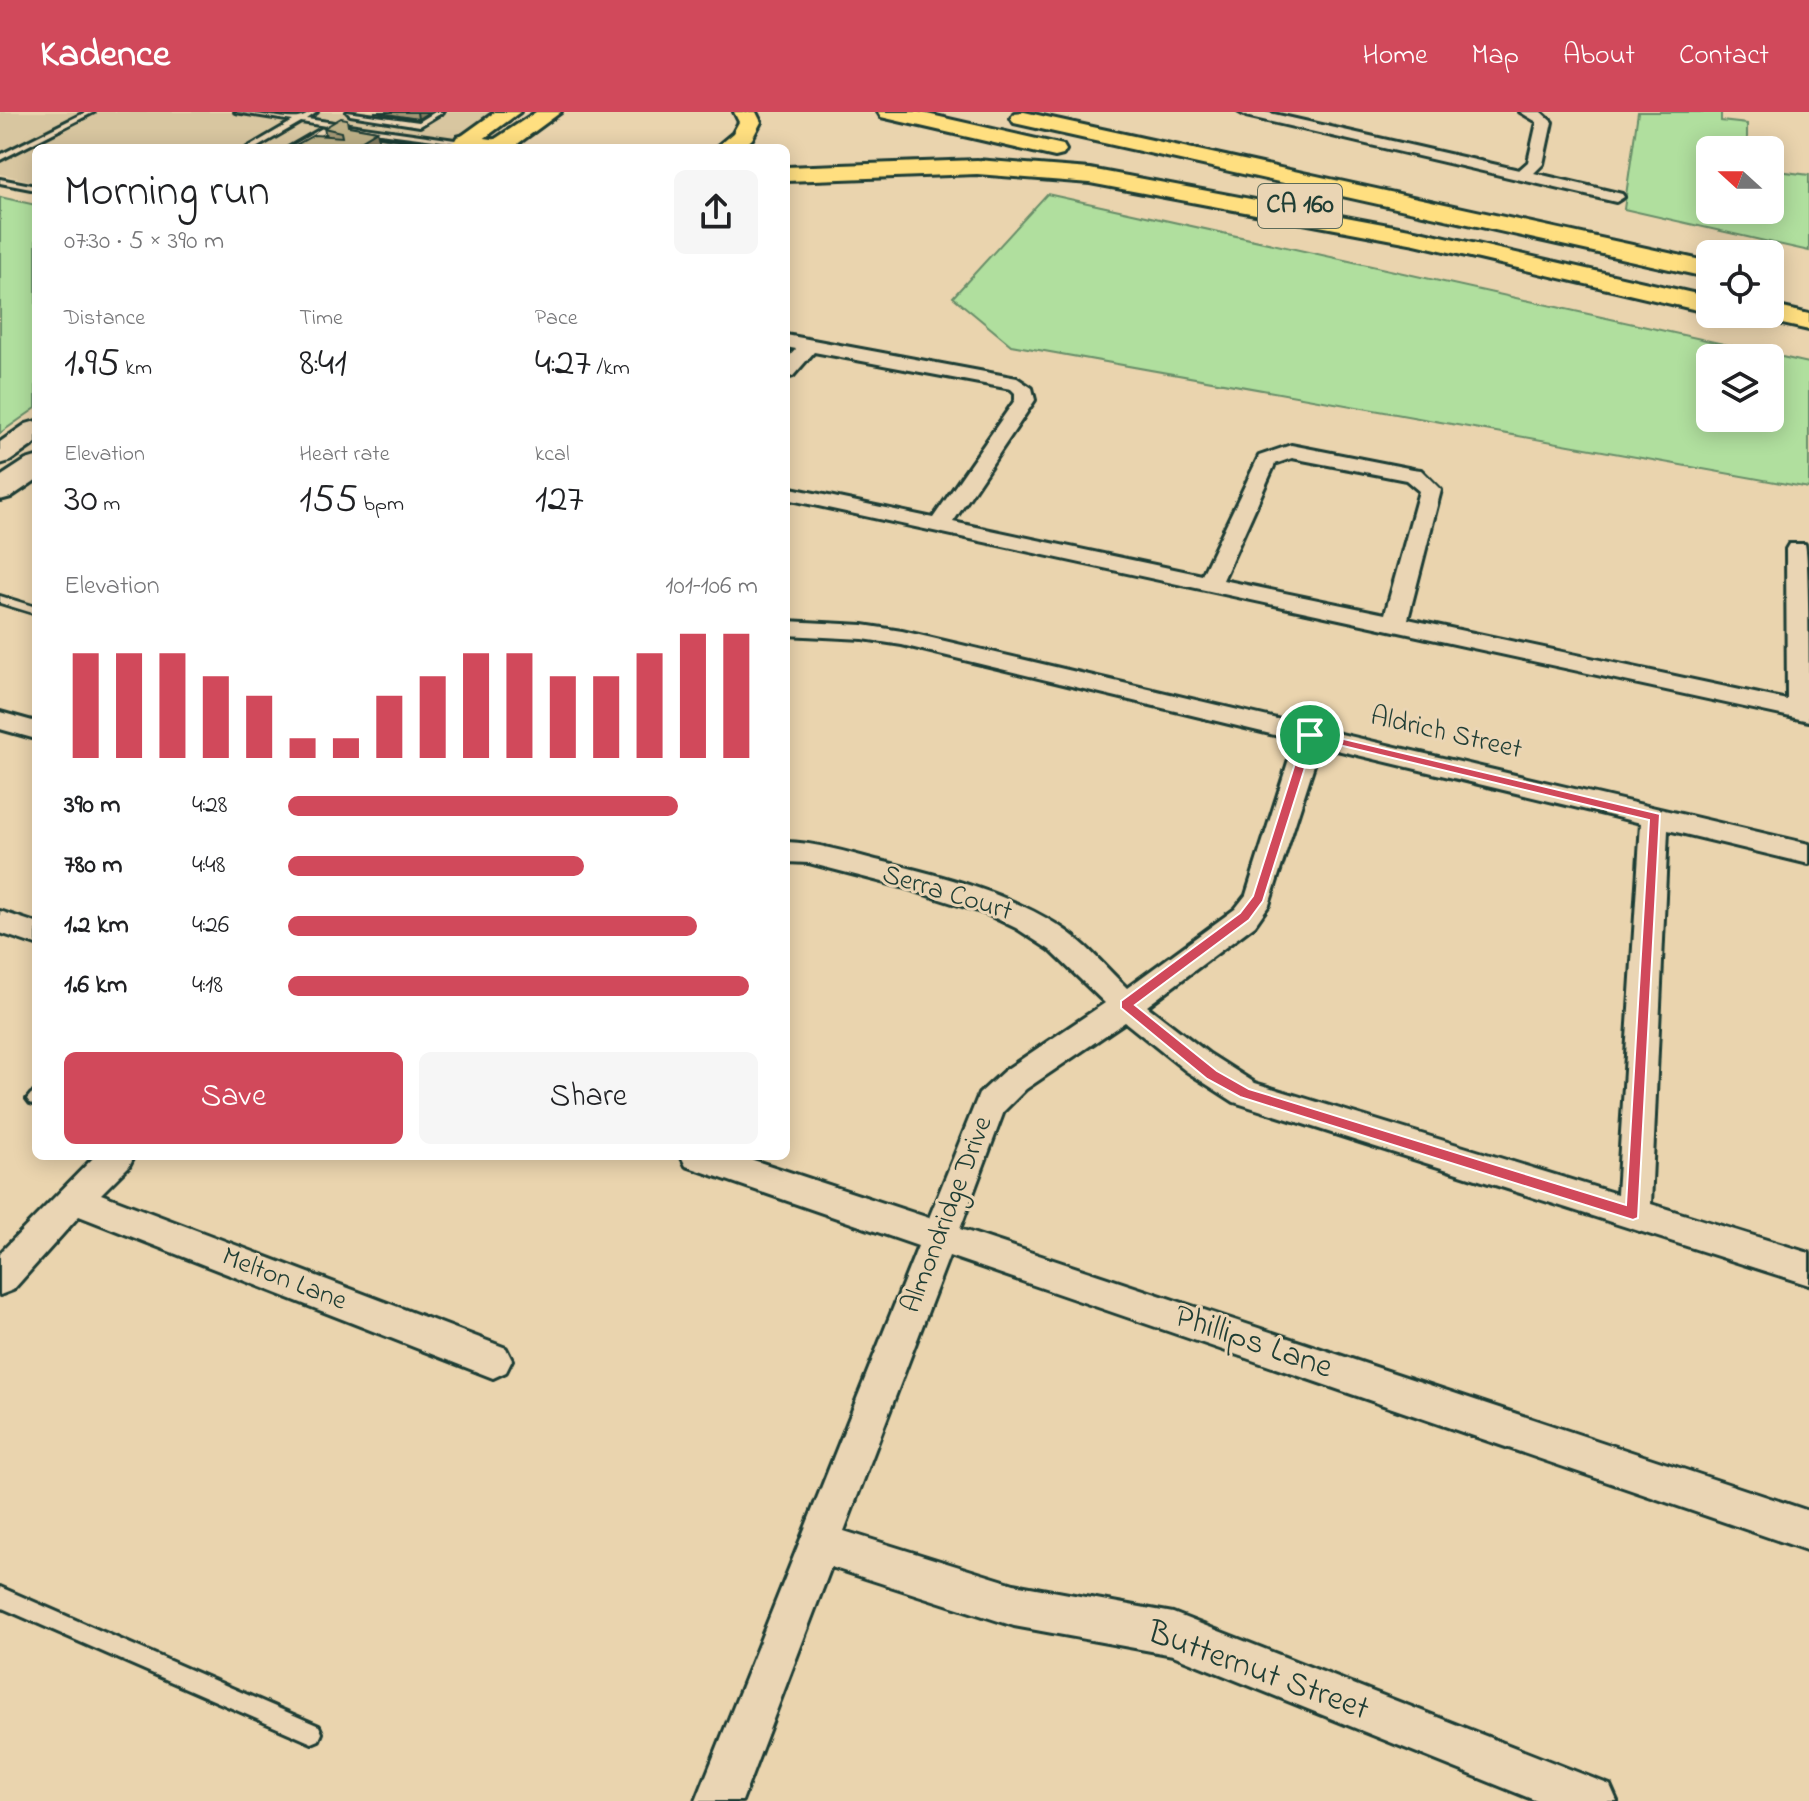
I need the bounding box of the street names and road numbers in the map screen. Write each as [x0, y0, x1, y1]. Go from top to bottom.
road number: CA 160 [1258, 184, 1342, 228]
street label: Aldrich Street [1366, 697, 1526, 771]
street label: Serra Court [877, 855, 1017, 933]
street label: Almondridge Drive [892, 1110, 1005, 1319]
street label: Melton Lane [216, 1237, 353, 1323]
street label: Phillips Lane [1167, 1293, 1340, 1394]
street label: Butternut Street [1139, 1608, 1376, 1735]

